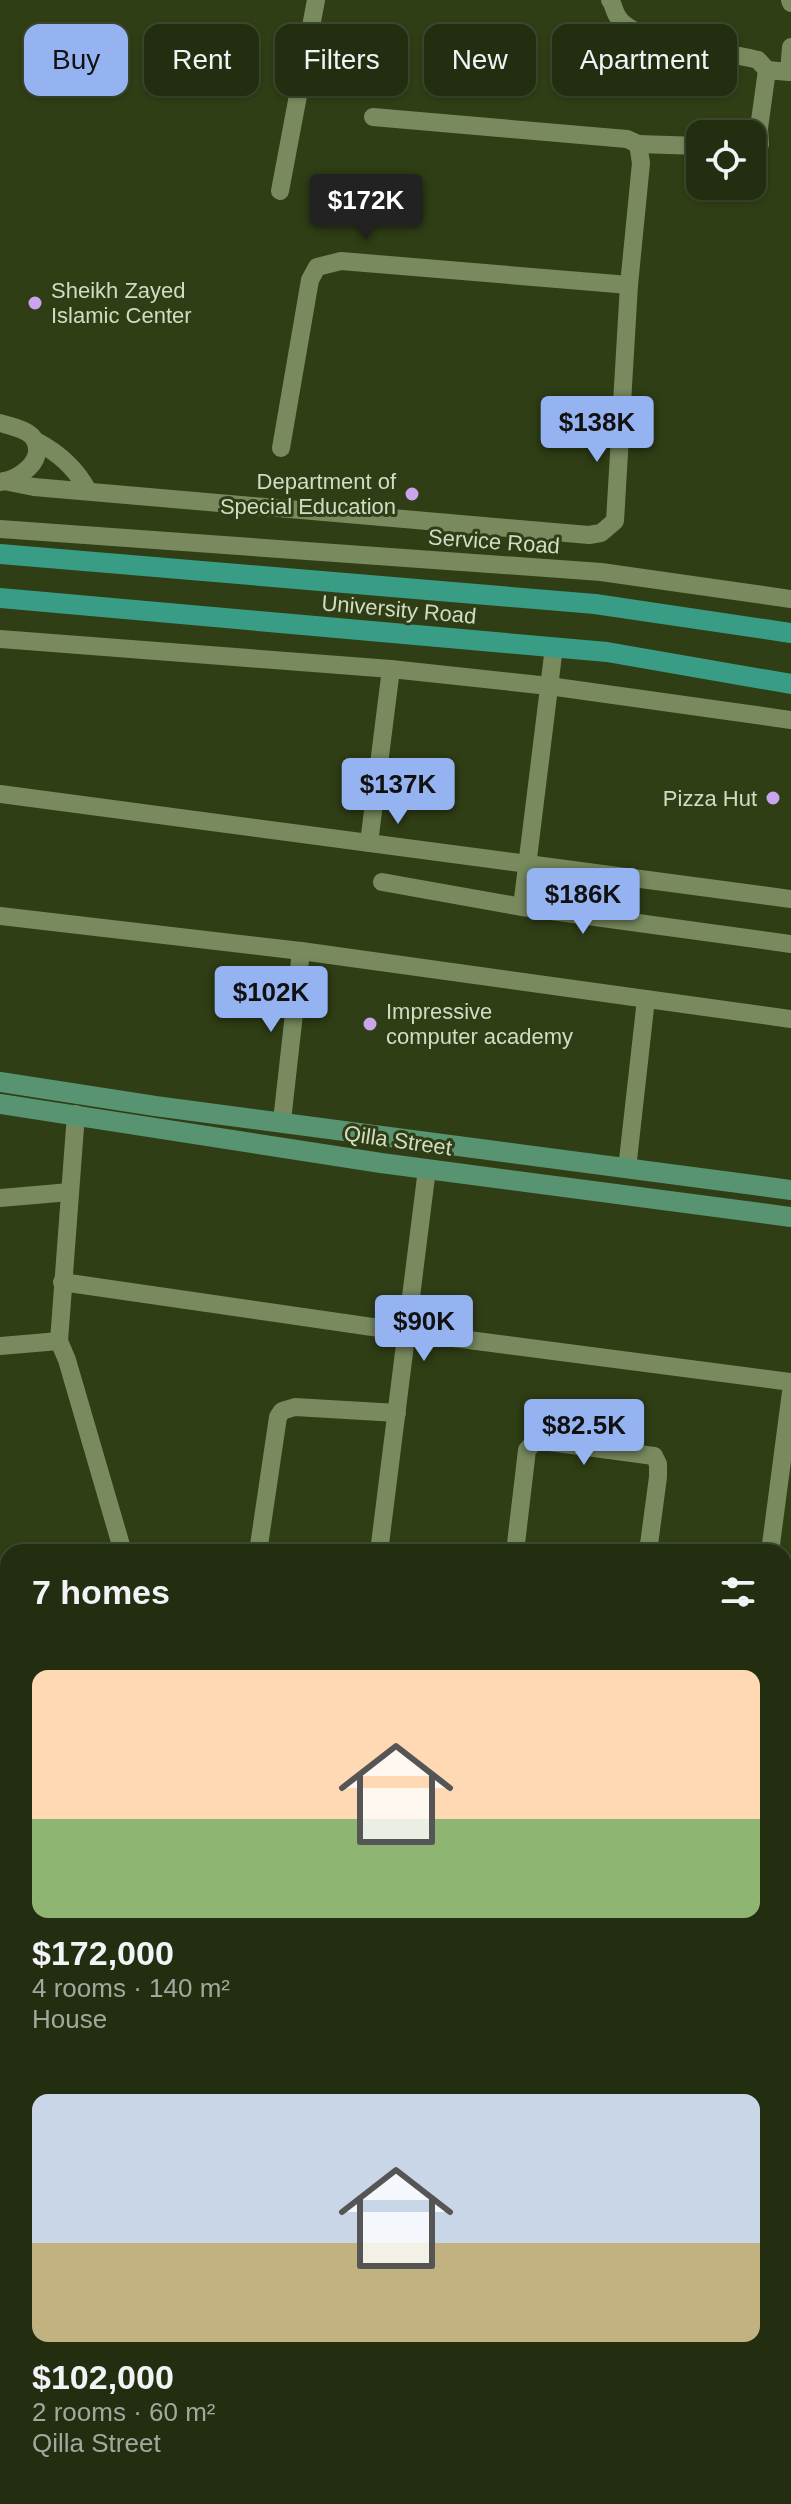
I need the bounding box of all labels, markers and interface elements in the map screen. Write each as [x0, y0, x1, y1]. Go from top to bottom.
chip: Buy [24, 24, 128, 96]
chip: Rent [144, 24, 259, 96]
chip: Filters [275, 24, 408, 96]
chip: New [424, 24, 536, 96]
chip: Apartment [552, 24, 737, 96]
map controls [686, 120, 766, 200]
button: locate [686, 120, 766, 200]
pin: $172K [310, 174, 422, 242]
text: $172K [328, 185, 404, 215]
place label: Sheikh Zayed Islamic Center [51, 278, 192, 328]
marker: Sheikh Zayed Islamic Center [26, 294, 44, 312]
pin: $138K [541, 396, 653, 464]
text: $138K [559, 407, 635, 437]
place label: Department of Special Education [220, 469, 397, 519]
marker: Department of Special Education [403, 485, 421, 503]
street label: Service Road [427, 524, 561, 559]
street label: University Road [321, 590, 477, 629]
pin: $137K [342, 758, 454, 826]
text: $137K [360, 769, 436, 799]
place label: Pizza Hut [663, 786, 757, 811]
marker: Pizza Hut [764, 789, 782, 807]
pin: $186K [527, 868, 639, 936]
text: $186K [545, 879, 621, 909]
pin: $102K [215, 966, 327, 1034]
text: $102K [233, 977, 309, 1007]
place label: Impressive computer academy [386, 999, 573, 1049]
marker: Impressive computer academy [361, 1015, 379, 1033]
street label: Qilla Street [342, 1121, 454, 1160]
pin: $90K [377, 1295, 471, 1363]
text: $90K [393, 1306, 455, 1336]
pin: $82.5K [519, 1399, 649, 1467]
text: $82.5K [542, 1410, 626, 1440]
icon: filters [716, 1570, 760, 1614]
text: 7 homes [32, 1573, 170, 1611]
icon: home [324, 1722, 468, 1866]
text: $172,000 [32, 1934, 174, 1972]
text: 4 rooms · 140 m² [32, 1973, 230, 2003]
text: House [32, 2004, 107, 2034]
icon: home [324, 2146, 468, 2290]
text: $102,000 [32, 2358, 174, 2396]
text: 2 rooms · 60 m² [32, 2397, 216, 2427]
text: Qilla Street [32, 2428, 161, 2458]

